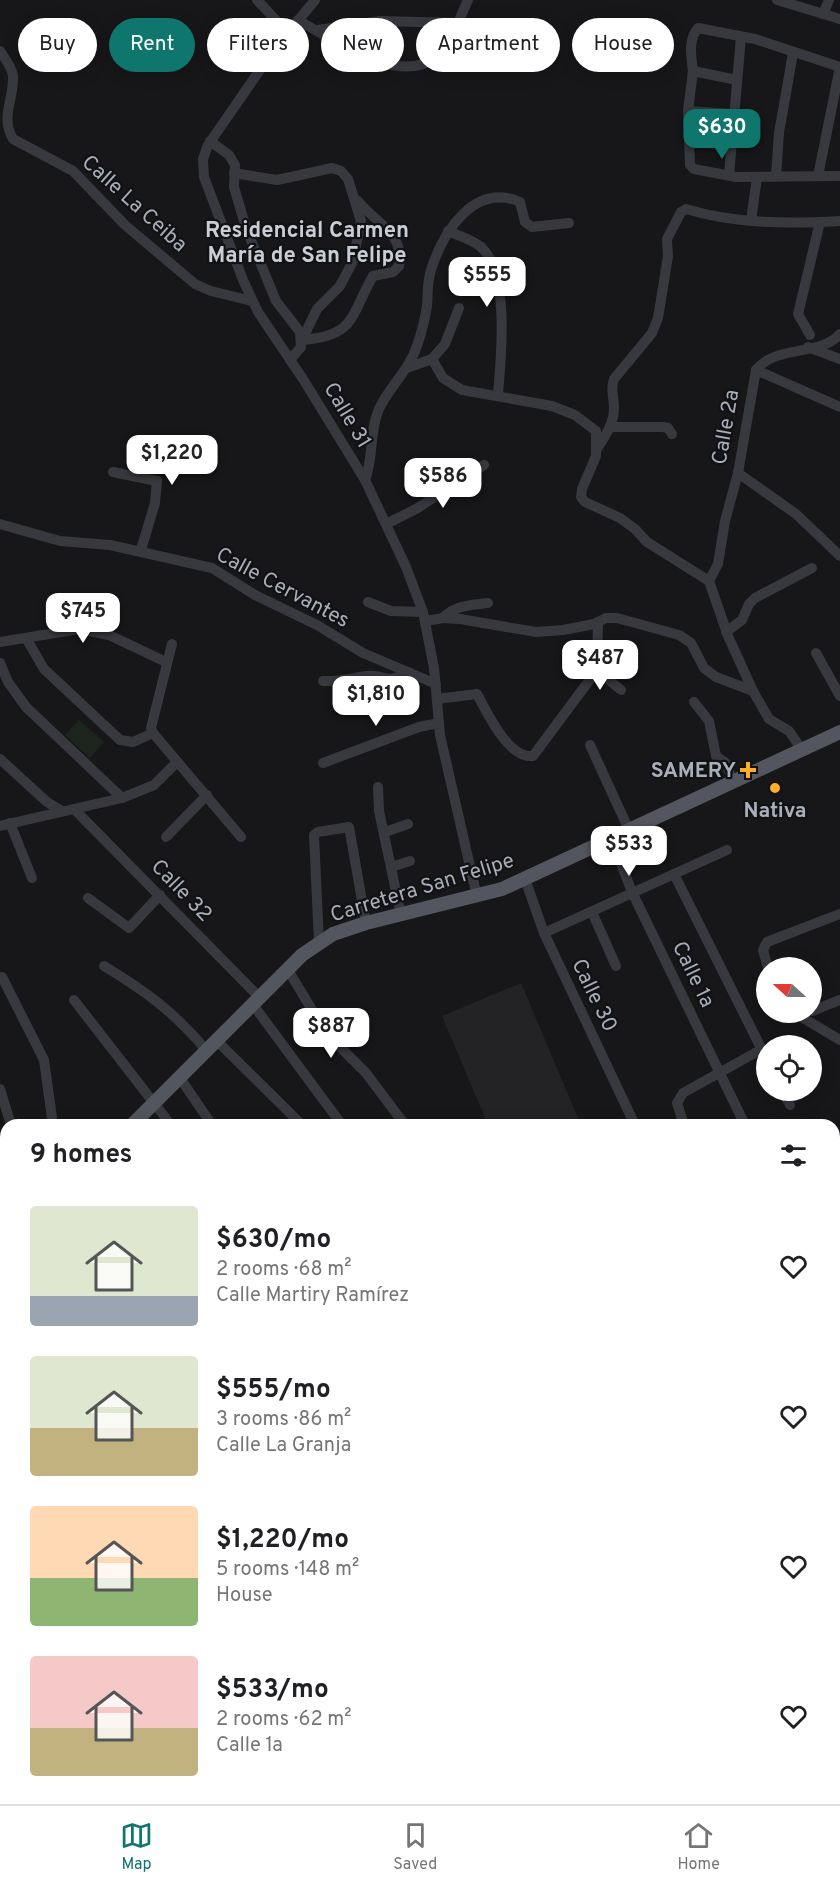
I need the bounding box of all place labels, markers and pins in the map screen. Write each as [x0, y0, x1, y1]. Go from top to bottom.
pin: $630 [686, 109, 758, 160]
pin: $555 [451, 257, 523, 308]
pin: $1,220 [123, 435, 221, 486]
pin: $586 [407, 458, 479, 509]
pin: $745 [47, 593, 119, 644]
pin: $487 [564, 640, 636, 691]
pin: $1,810 [327, 676, 425, 727]
place label: SAMERY [651, 758, 736, 785]
marker: SAMERY [741, 763, 755, 777]
marker: Nativa [768, 781, 782, 795]
place label: Nativa [743, 798, 807, 825]
pin: $533 [593, 826, 665, 877]
pin: $887 [295, 1008, 367, 1059]

